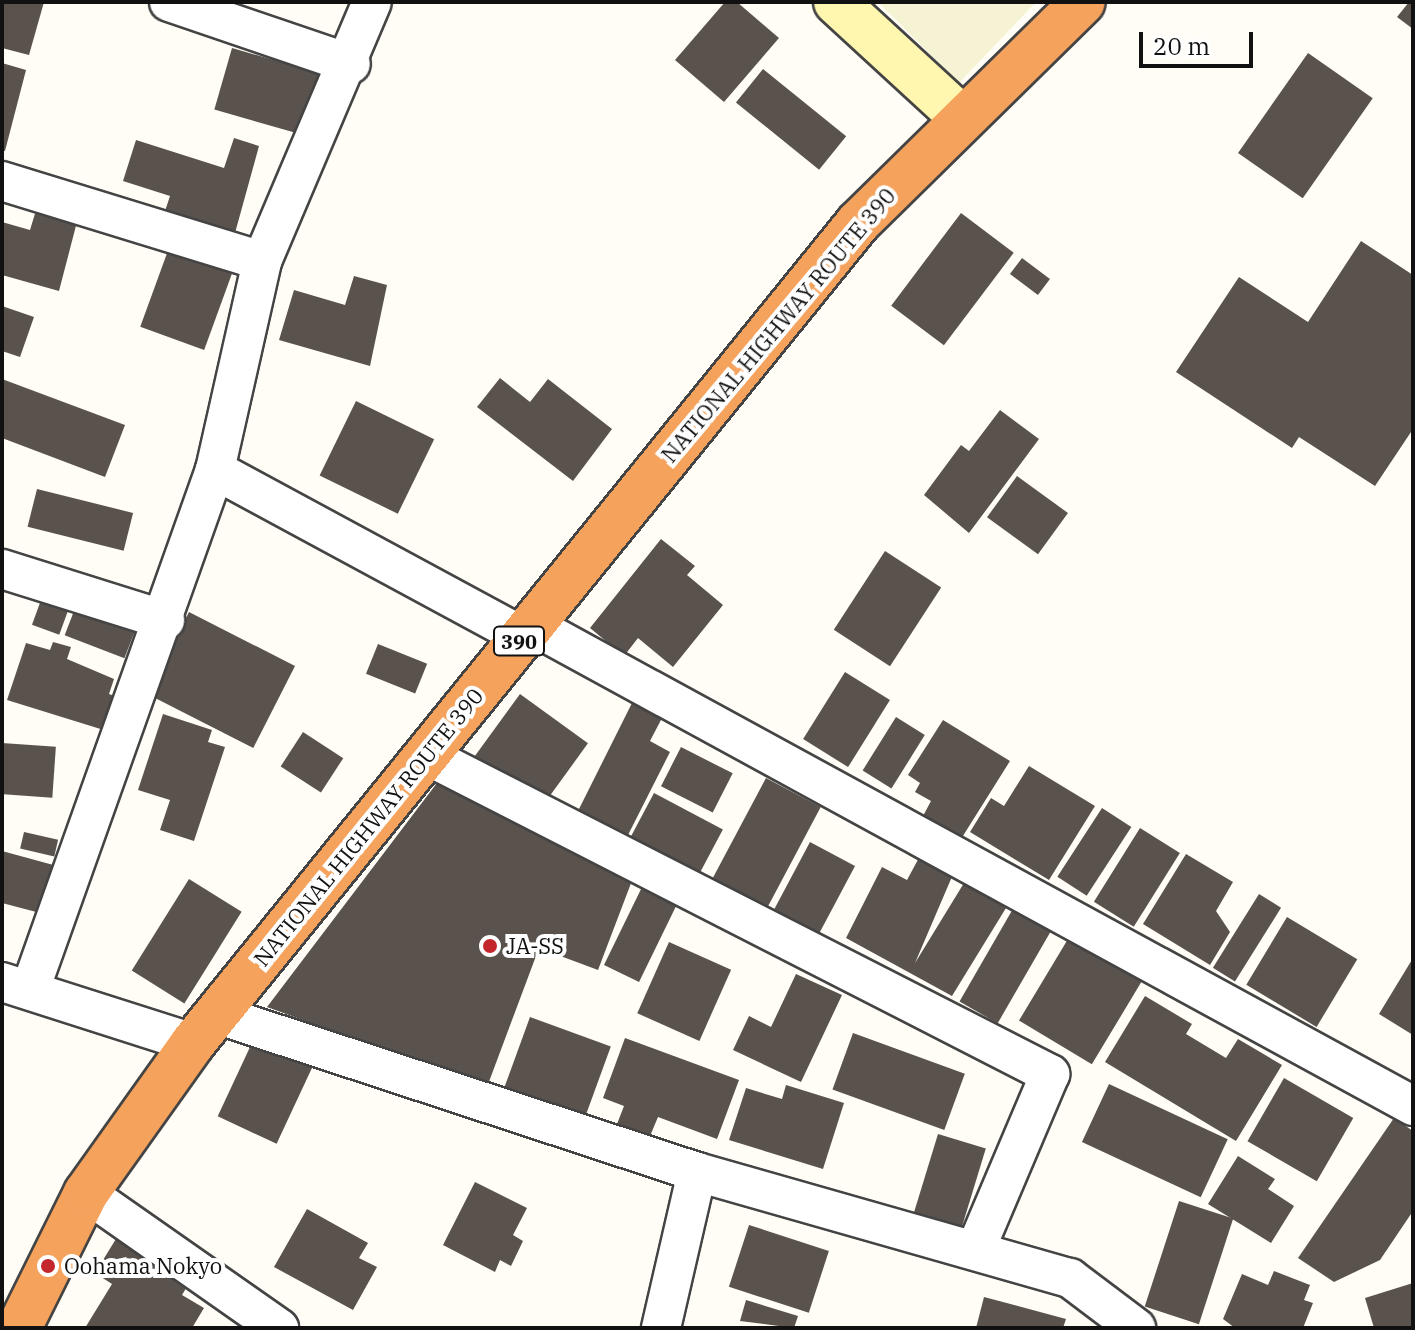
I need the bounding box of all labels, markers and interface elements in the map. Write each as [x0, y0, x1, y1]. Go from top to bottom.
scale bar [1143, 16, 1257, 66]
text: 20 m [1153, 30, 1210, 62]
street label: NATIONAL HIGHWAY ROUTE 390 [655, 183, 901, 467]
road number: 390 [493, 625, 545, 657]
street label: NATIONAL HIGHWAY ROUTE 390 [248, 683, 488, 971]
place label: JA-SS [506, 933, 564, 959]
marker: JA-SS [481, 937, 499, 955]
place label: Oohama Nokyo [64, 1253, 222, 1279]
marker: Oohama Nokyo [39, 1257, 57, 1275]

